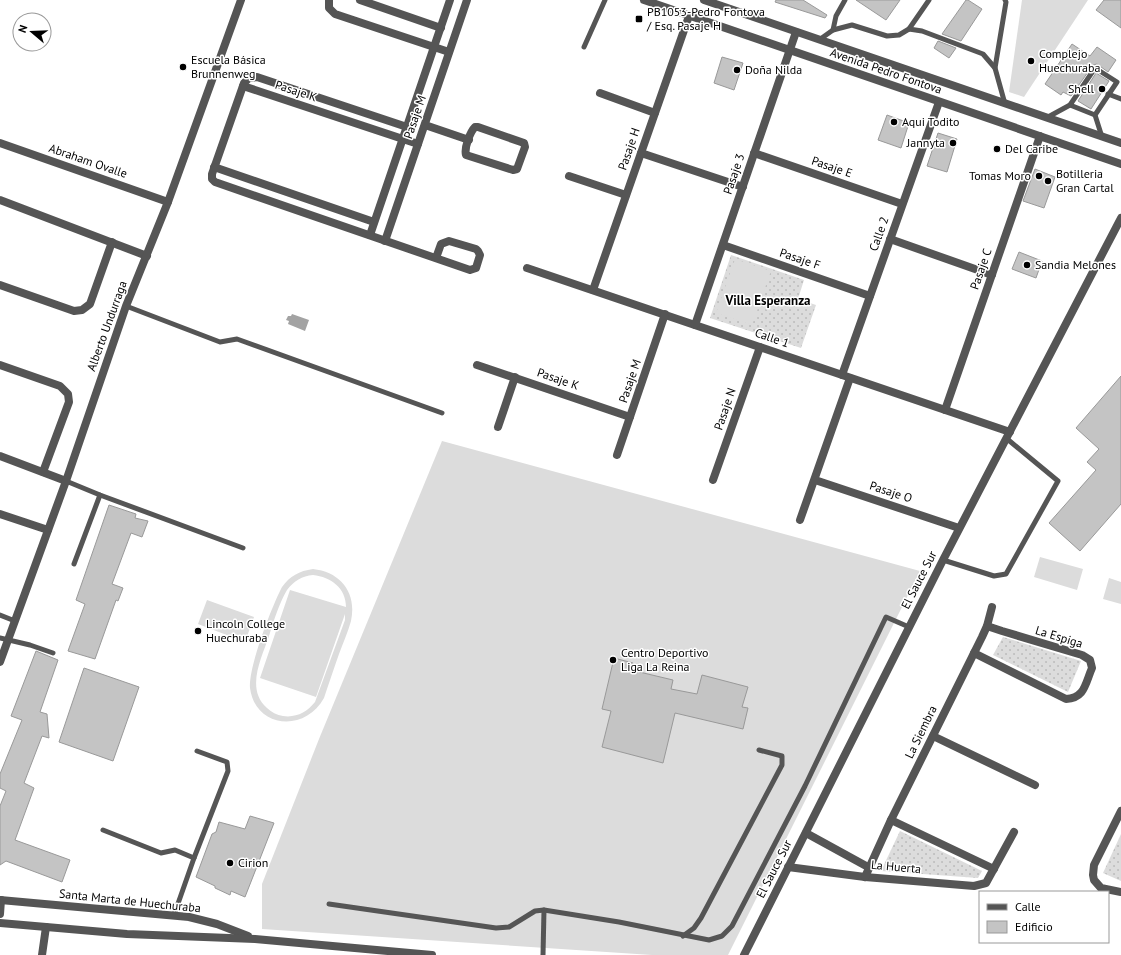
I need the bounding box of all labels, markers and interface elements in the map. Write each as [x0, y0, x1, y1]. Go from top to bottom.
place label: PB1053-Pedro Fontova / Esq. Pasaje H [646, 4, 765, 33]
north arrow [12, 12, 52, 52]
marker: PB1053-Pedro Fontova / Esq. Pasaje H [634, 14, 644, 24]
text: N [15, 23, 30, 34]
street label: Avenida Pedro Fontova [828, 44, 944, 97]
place label: Complejo Huechuraba [1039, 46, 1100, 75]
place label: Escuela Básica Brunnenweg [191, 52, 266, 81]
marker: Complejo Huechuraba [1026, 56, 1036, 66]
marker: Escuela Básica Brunnenweg [178, 62, 188, 72]
place label: Doña Nilda [745, 62, 802, 77]
marker: Doña Nilda [732, 65, 742, 75]
street label: Pasaje K [273, 77, 319, 104]
place label: Shell [1068, 81, 1094, 96]
marker: Shell [1097, 84, 1107, 94]
street label: Pasaje M [400, 93, 429, 141]
place label: Aqui Todito [902, 114, 959, 129]
marker: Aqui Todito [889, 117, 899, 127]
street label: Pasaje H [614, 126, 643, 172]
place label: Jannyta [906, 135, 945, 150]
marker: Jannyta [948, 138, 958, 148]
street label: Abraham Ovalle [47, 140, 129, 181]
place label: Del Caribe [1005, 141, 1058, 156]
marker: Del Caribe [992, 144, 1002, 154]
street label: Pasaje 3 [720, 151, 748, 196]
street label: Pasaje E [810, 153, 855, 180]
place label: Botilleria Gran Cartal [1056, 166, 1114, 195]
place label: Tomas Moro [969, 168, 1031, 183]
marker: Tomas Moro [1034, 171, 1044, 181]
marker: Botilleria Gran Cartal [1043, 176, 1053, 186]
street label: Calle 2 [865, 215, 892, 253]
street label: Pasaje F [778, 245, 822, 272]
street label: Pasaje C [966, 246, 995, 291]
place label: Sandia Melones [1035, 257, 1116, 272]
marker: Sandia Melones [1022, 260, 1032, 270]
street label: Alberto Undurraga [83, 279, 130, 373]
district label: Villa Esperanza [724, 292, 811, 309]
street label: Calle 1 [753, 325, 791, 350]
street label: Pasaje M [615, 357, 644, 405]
street label: Pasaje K [535, 364, 581, 393]
street label: Pasaje N [710, 386, 739, 432]
street label: Pasaje O [868, 478, 914, 505]
street label: El Sauce Sur [898, 548, 940, 611]
place label: Lincoln College Huechuraba [206, 616, 285, 645]
street label: La Espiga [1034, 622, 1085, 651]
marker: Lincoln College Huechuraba [193, 626, 203, 636]
place label: Centro Deportivo Liga La Reina [621, 645, 709, 674]
marker: Centro Deportivo Liga La Reina [608, 655, 618, 665]
street label: La Siembra [901, 703, 940, 761]
street label: El Sauce Sur [753, 837, 795, 900]
place label: Cirion [238, 855, 268, 870]
street label: La Huerta [870, 857, 922, 876]
marker: Cirion [225, 858, 235, 868]
street label: Santa Marta de Huechuraba [58, 886, 202, 915]
legend [979, 891, 1109, 943]
text: Calle [1015, 899, 1041, 914]
text: Edificio [1015, 919, 1053, 934]

